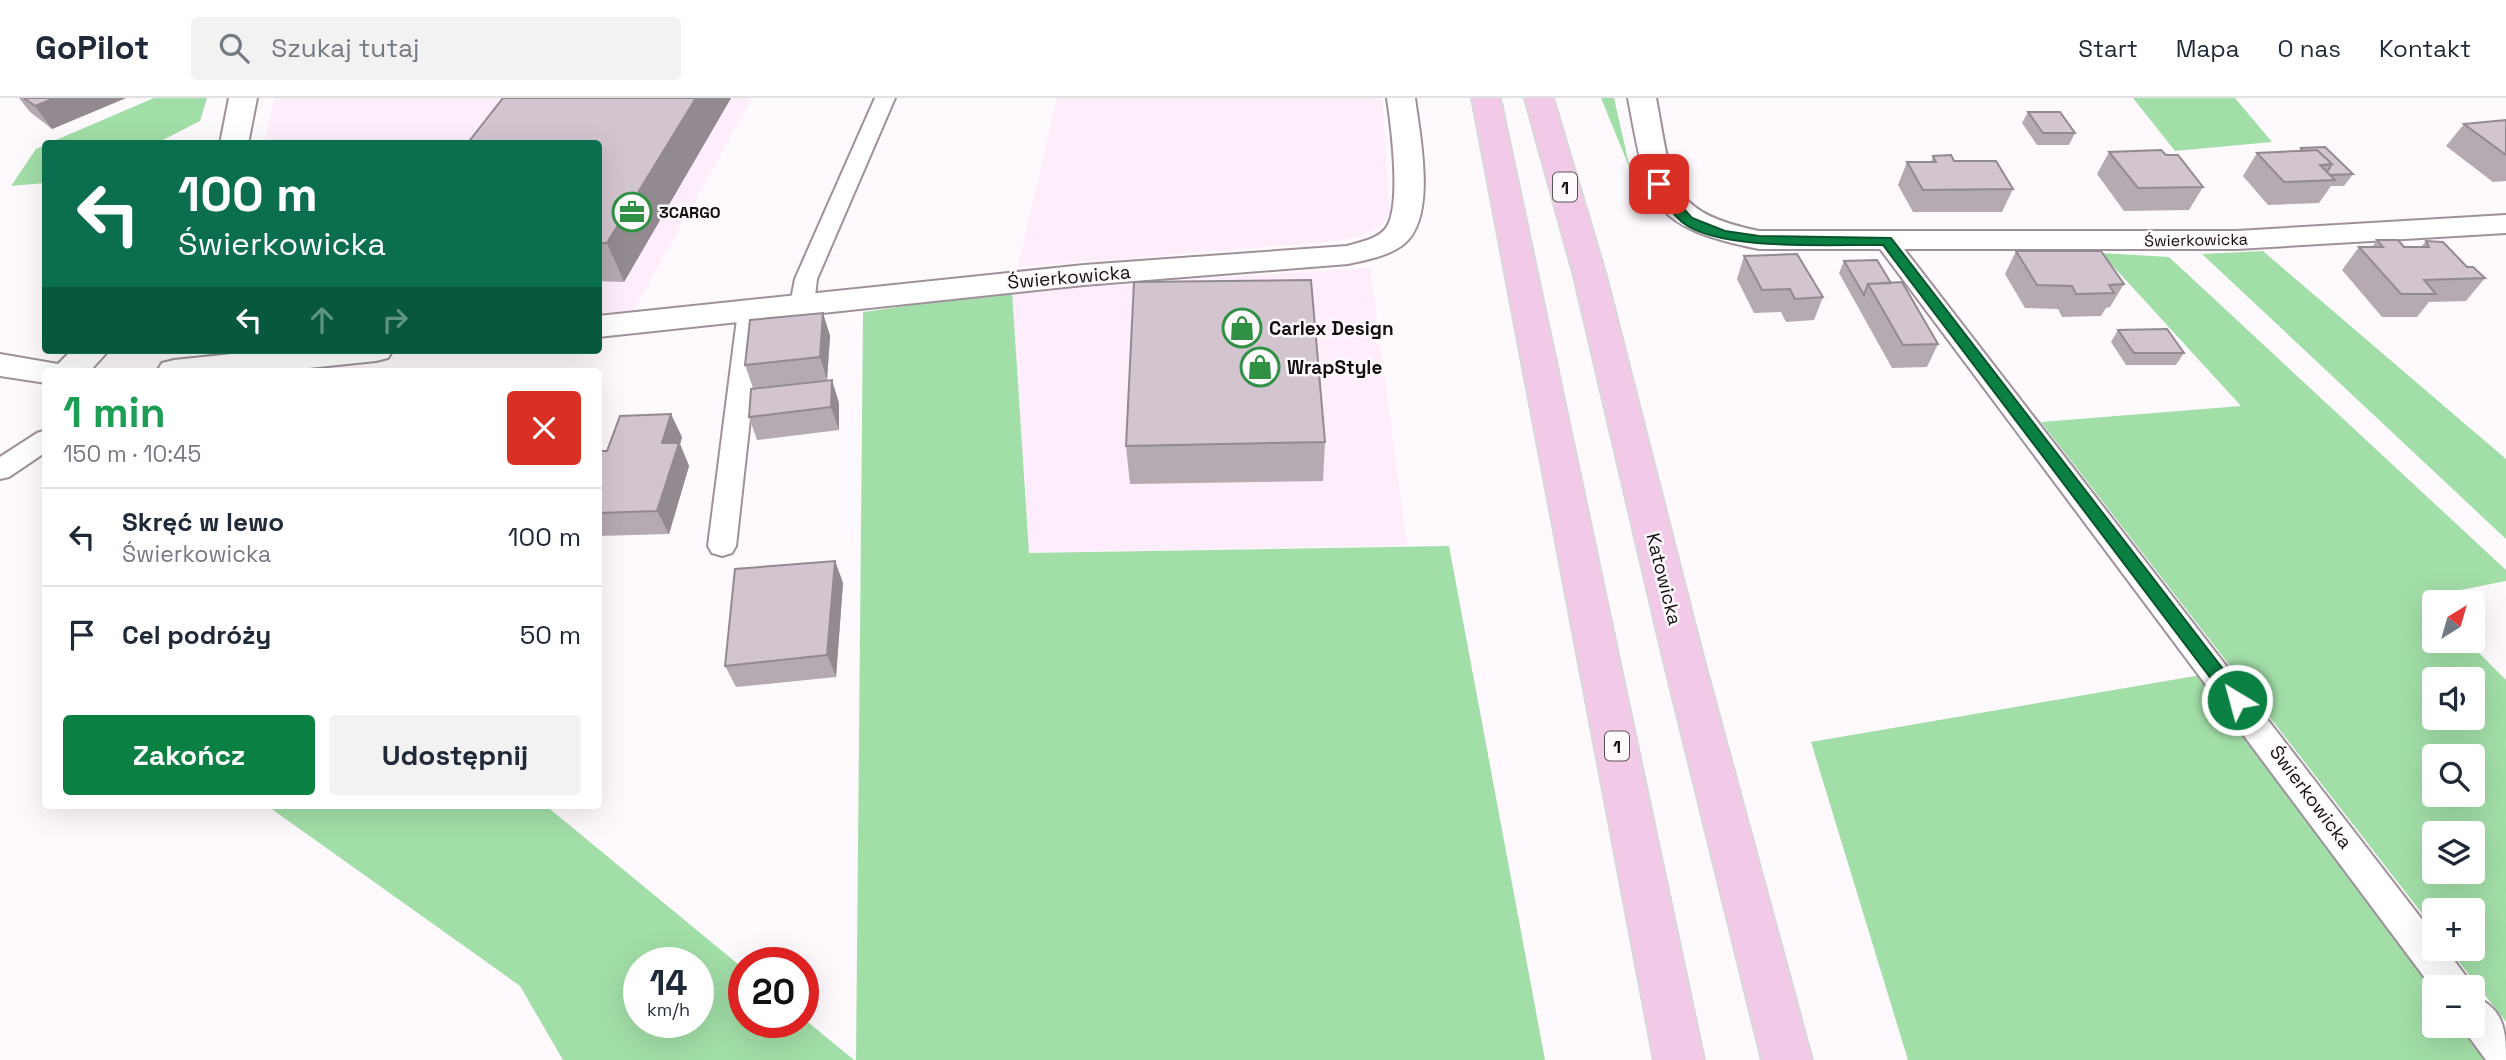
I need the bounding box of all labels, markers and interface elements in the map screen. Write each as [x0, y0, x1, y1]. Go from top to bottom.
search box [191, 17, 681, 80]
text: GoPilot [35, 27, 149, 69]
icon: search [215, 29, 253, 67]
text: Szukaj tutaj [271, 31, 420, 65]
text: Start [2078, 33, 2138, 64]
text: Mapa [2176, 33, 2240, 64]
text: O nas [2278, 33, 2341, 64]
text: Kontakt [2379, 33, 2471, 64]
pin [1629, 154, 1689, 214]
text: 100 m [178, 163, 318, 225]
icon: arrive [1640, 165, 1678, 203]
icon: left [63, 168, 154, 259]
road number: 1 [1553, 172, 1577, 202]
office icon: 3CARGO [611, 191, 653, 233]
place label: 3CARGO [659, 202, 721, 223]
text: Świerkowicka [178, 224, 386, 264]
street label: Świerkowicka [2144, 229, 2248, 251]
street label: Świerkowicka [1006, 259, 1132, 295]
icon: left [230, 301, 268, 339]
icon: ahead [303, 301, 341, 339]
icon: right [376, 301, 414, 339]
shop icon: Carlex Design [1221, 307, 1263, 349]
place label: Carlex Design [1269, 316, 1394, 341]
shop icon: WrapStyle [1239, 346, 1281, 388]
place label: WrapStyle [1287, 355, 1382, 380]
text: 1 min [63, 386, 166, 439]
button: close [507, 391, 581, 465]
text: 150 m · 10:45 [63, 439, 201, 469]
text: Skręć w lewo [122, 505, 284, 539]
icon: left [63, 518, 101, 556]
text: 100 m [508, 520, 581, 554]
street label: Katowicka [1640, 530, 1688, 628]
text: Świerkowicka [122, 539, 271, 569]
north arrow [2422, 590, 2485, 653]
map controls [2422, 590, 2485, 1038]
icon: arrive [63, 616, 101, 654]
text: Cel podróży [122, 618, 271, 652]
text: 50 m [520, 618, 581, 652]
position arrow [2200, 663, 2274, 737]
button: sound [2422, 667, 2485, 730]
button: Zakończ [63, 715, 315, 795]
button: Udostępnij [329, 715, 581, 795]
road number: 1 [1605, 732, 1629, 760]
street label: Świerkowicka [2264, 740, 2358, 854]
button: search [2422, 744, 2485, 807]
button: layers [2422, 821, 2485, 884]
button: + [2422, 898, 2485, 961]
speed limit sign: 20 [728, 947, 819, 1038]
text: 14 [649, 961, 688, 1005]
button: − [2422, 975, 2485, 1038]
text: km/h [647, 998, 690, 1021]

